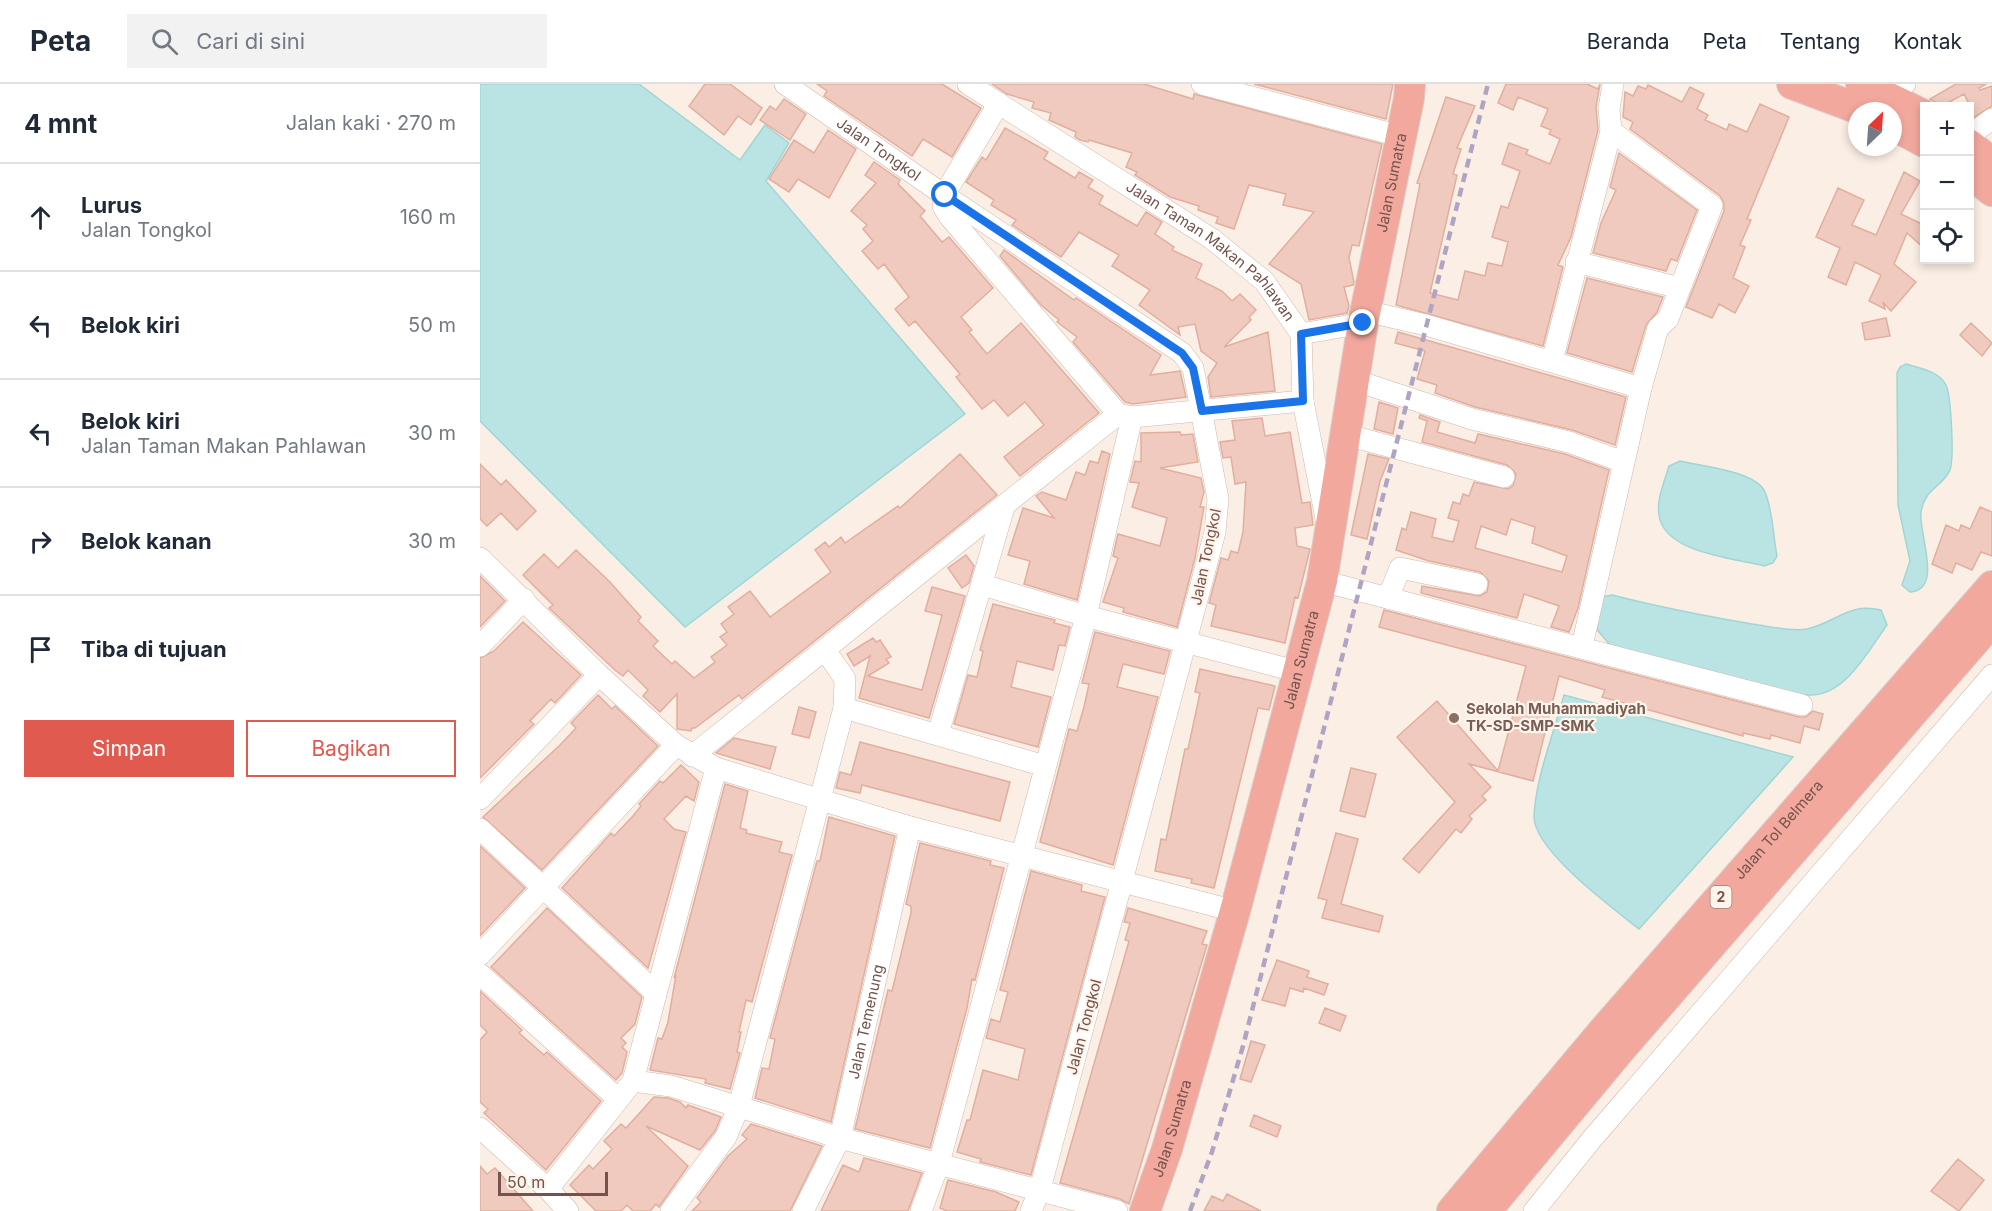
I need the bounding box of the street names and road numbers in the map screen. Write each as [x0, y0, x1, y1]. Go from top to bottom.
street label: Jalan Tongkol [833, 113, 925, 185]
street label: Jalan Sumatra [1372, 131, 1411, 234]
street label: Jalan Taman Makan Pahlawan [1123, 177, 1299, 325]
street label: Jalan Tongkol [1186, 507, 1225, 607]
street label: Jalan Sumatra [1279, 608, 1323, 711]
street label: Jalan Tol Belmera [1730, 776, 1827, 883]
road number: 2 [1710, 886, 1732, 908]
street label: Jalan Temenung [844, 962, 888, 1081]
street label: Jalan Tongkol [1062, 977, 1105, 1077]
street label: Jalan Sumatra [1148, 1077, 1195, 1180]

